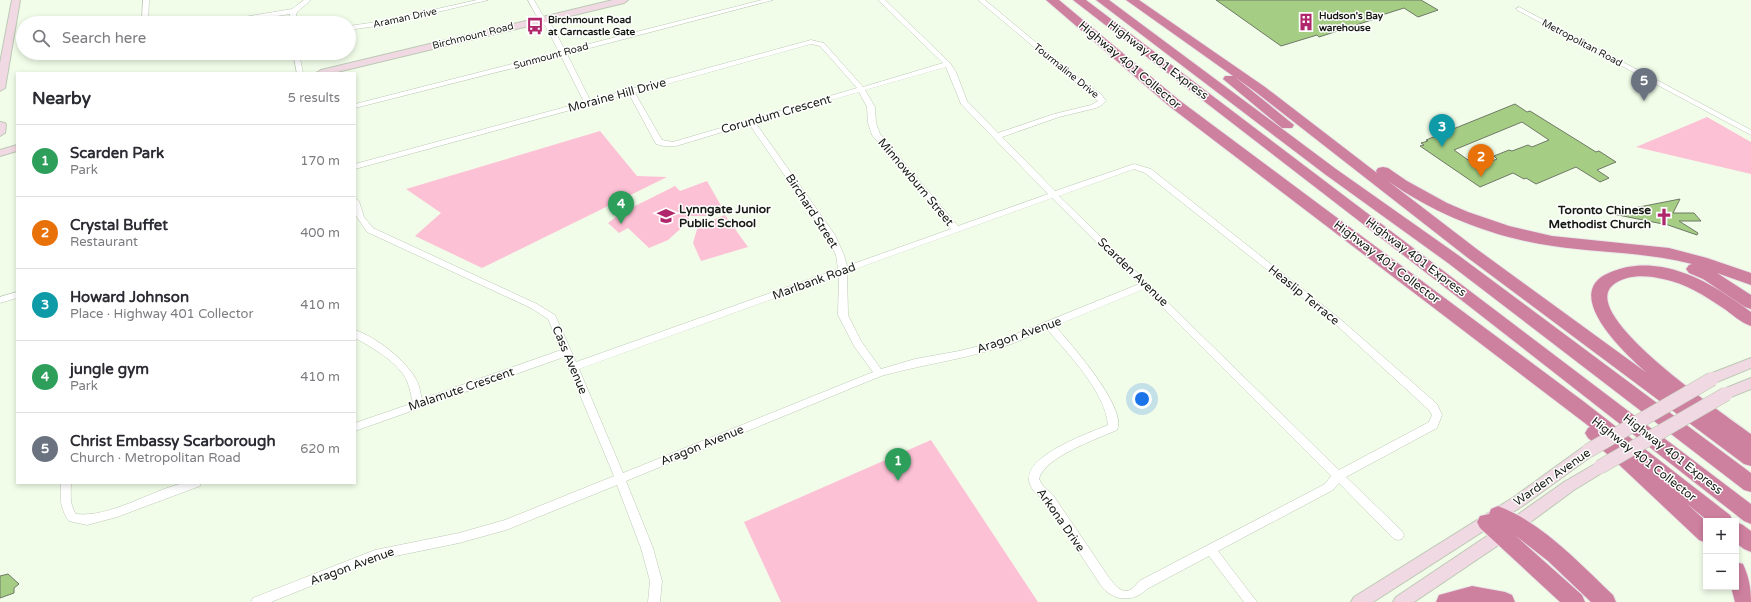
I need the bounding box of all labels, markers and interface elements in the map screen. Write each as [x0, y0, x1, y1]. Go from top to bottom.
street label: Araman Drive [372, 5, 438, 31]
place label: Hudson's Bay warehouse [1319, 10, 1384, 34]
building icon: Hudson's Bay warehouse [1296, 12, 1316, 32]
place label: Birchmount Road at Carncastle Gate [548, 14, 636, 38]
search box [16, 16, 356, 60]
bus stop icon: Birchmount Road at Carncastle Gate [525, 16, 545, 36]
street label: Metropolitan Road [1540, 17, 1624, 69]
street label: Highway 401 Collector [1076, 18, 1184, 112]
street label: Highway 401 Express [1105, 18, 1211, 103]
street label: Birchmount Road [431, 20, 515, 52]
icon: search [30, 27, 52, 49]
text: Search here [62, 29, 146, 47]
street label: Sunmount Road [512, 40, 590, 72]
street label: Tourmaline Drive [1031, 41, 1101, 101]
pin: 5 [1631, 68, 1657, 101]
street label: Moraine Hill Drive [566, 75, 668, 115]
text: Nearby [32, 88, 91, 109]
text: 5 results [288, 90, 340, 106]
street label: Corundum Crescent [719, 91, 833, 136]
pin: 3 [1429, 114, 1455, 147]
street label: Minnowburn Street [875, 135, 957, 229]
text: Scarden Park [70, 144, 164, 162]
pin: 2 [1468, 144, 1494, 177]
text: 1 [41, 153, 49, 169]
text: 170 m [300, 153, 340, 169]
text: Park [70, 162, 98, 178]
street label: Birchard Street [783, 171, 841, 251]
pin: 4 [608, 191, 634, 224]
place label: Lynngate Junior Public School [679, 202, 771, 230]
place label: Toronto Chinese Methodist Church [1549, 203, 1651, 231]
school or university icon: Lynngate Junior Public School [656, 206, 676, 226]
church icon: Toronto Chinese Methodist Church [1654, 207, 1674, 227]
street label: Highway 401 Express [1363, 215, 1469, 300]
text: Crystal Buffet [70, 216, 168, 234]
street label: Highway 401 Collector [1331, 218, 1443, 307]
text: 2 [41, 225, 49, 241]
text: 400 m [300, 225, 340, 241]
text: Restaurant [70, 234, 138, 250]
street label: Scarden Avenue [1095, 235, 1171, 309]
street label: Marlbank Road [771, 259, 857, 303]
street label: Heaslip Terrace [1266, 262, 1342, 328]
text: Howard Johnson [70, 288, 189, 306]
text: 3 [41, 297, 49, 313]
text: 410 m [300, 297, 340, 313]
text: Place · Highway 401 Collector [70, 306, 253, 322]
street label: Aragon Avenue [975, 314, 1063, 356]
street label: Cass Avenue [549, 324, 591, 396]
text: jungle gym [70, 360, 149, 378]
street label: Malamute Crescent [406, 364, 516, 414]
text: 4 [41, 369, 49, 385]
text: 410 m [300, 369, 340, 385]
text: Park [70, 378, 98, 394]
your location [1132, 389, 1152, 409]
street label: Highway 401 Express [1620, 411, 1726, 497]
street label: Highway 401 Collector [1589, 414, 1699, 504]
street label: Aragon Avenue [658, 422, 746, 468]
text: Christ Embassy Scarborough [70, 432, 276, 450]
text: 5 [41, 441, 49, 457]
text: 620 m [300, 441, 340, 457]
street label: Warden Avenue [1511, 445, 1593, 509]
pin: 1 [885, 448, 911, 481]
text: Church · Metropolitan Road [70, 450, 241, 466]
street label: Arkona Drive [1034, 486, 1088, 554]
map controls [1703, 518, 1739, 590]
button: + [1703, 518, 1739, 554]
street label: Aragon Avenue [308, 544, 396, 588]
button: − [1703, 554, 1739, 590]

